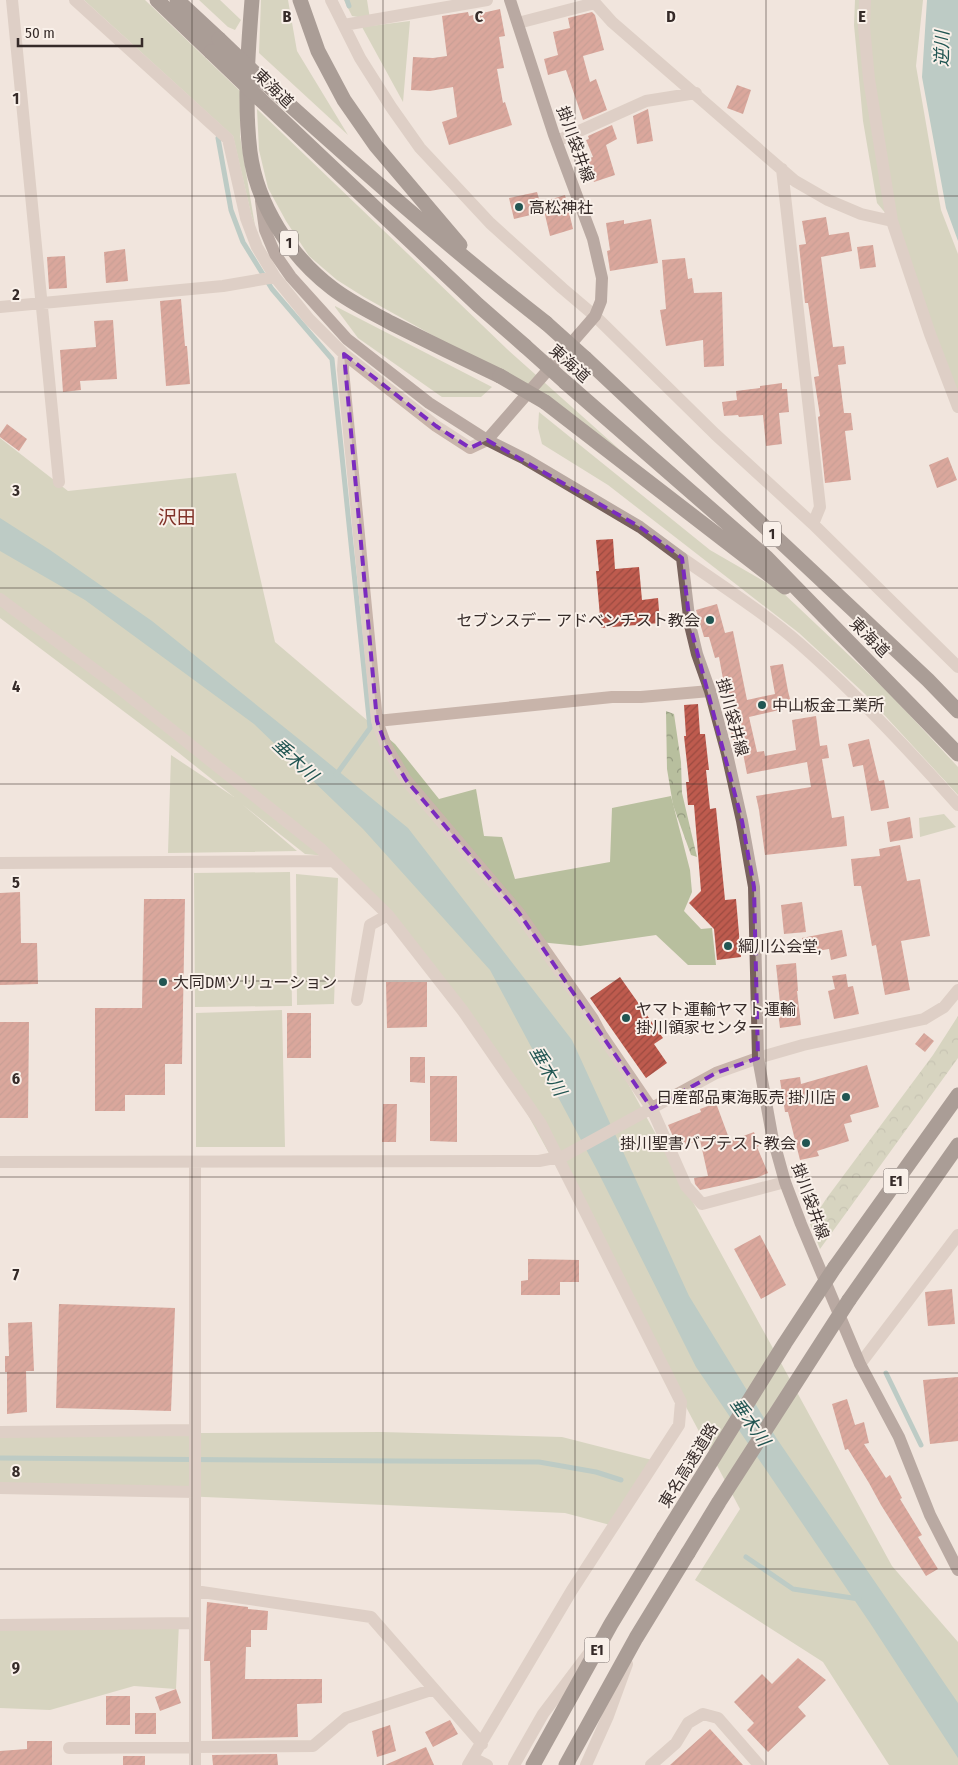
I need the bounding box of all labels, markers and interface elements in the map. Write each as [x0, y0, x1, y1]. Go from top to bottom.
text: B [283, 7, 292, 26]
text: C [475, 7, 484, 26]
text: D [666, 7, 676, 26]
text: E [858, 7, 866, 26]
scale bar [18, 15, 141, 47]
text: 50 m [25, 24, 55, 42]
water label: 逆川 [931, 29, 953, 67]
street label: 東海道 [250, 65, 298, 112]
text: 1 [13, 89, 19, 108]
street label: 掛川袋井線 [553, 103, 598, 185]
place label: 高松神社 [529, 198, 593, 217]
marker: 高松神社 [513, 201, 525, 213]
road number: 1 [280, 230, 298, 256]
text: 2 [11, 285, 20, 304]
street label: 東海道 [545, 340, 594, 386]
text: 3 [11, 481, 20, 500]
district label: 沢田 [158, 506, 196, 529]
road number: 1 [763, 522, 781, 546]
place label: セブンスデー アドベンチスト教会 [457, 611, 700, 630]
marker: セブンスデー アドベンチスト教会 [704, 614, 716, 626]
street label: 東海道 [846, 614, 893, 661]
street label: 掛川袋井線 [713, 676, 752, 758]
text: 4 [12, 677, 20, 696]
place label: 中山板金工業所 [772, 696, 884, 715]
marker: 中山板金工業所 [756, 699, 768, 711]
water label: 垂木川 [268, 734, 324, 788]
text: 5 [12, 873, 20, 892]
place label: 綱川公会堂, [738, 937, 821, 956]
marker: 綱川公会堂, [722, 940, 734, 952]
place label: 大同DMソリューション [173, 973, 337, 992]
marker: 大同DMソリューション [157, 976, 169, 988]
place label: ヤマト運輸ヤマト運輸 掛川領家センター [636, 1000, 796, 1037]
marker: ヤマト運輸ヤマト運輸 掛川領家センター [620, 1012, 632, 1024]
water label: 垂木川 [525, 1042, 572, 1102]
text: 6 [12, 1069, 20, 1088]
place label: 日産部品東海販売 掛川店 [656, 1088, 836, 1107]
marker: 日産部品東海販売 掛川店 [840, 1091, 852, 1103]
place label: 掛川聖書バプテスト教会 [620, 1134, 796, 1153]
marker: 掛川聖書バプテスト教会 [800, 1137, 812, 1149]
street label: 掛川袋井線 [788, 1160, 833, 1242]
road number: E1 [884, 1168, 908, 1194]
text: 7 [13, 1265, 20, 1284]
water label: 垂木川 [726, 1394, 776, 1452]
street label: 東名高速道路 [655, 1420, 722, 1511]
text: 8 [12, 1462, 21, 1481]
road number: E1 [584, 1638, 610, 1662]
text: 9 [12, 1658, 20, 1677]

